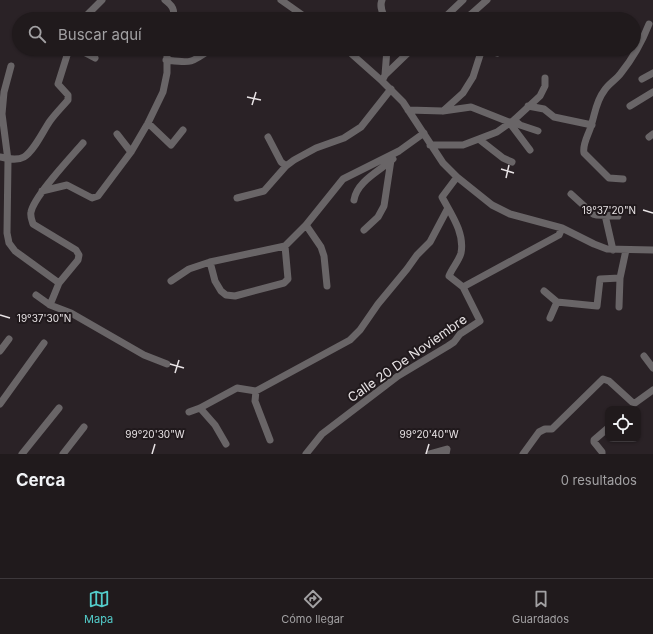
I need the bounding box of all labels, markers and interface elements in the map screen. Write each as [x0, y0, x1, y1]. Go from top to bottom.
search box [12, 12, 641, 56]
icon: search [26, 23, 48, 45]
text: Buscar aquí [58, 25, 142, 44]
text: 19°37'20"N [582, 204, 636, 216]
street label: Calle 20 De Noviembre [344, 311, 470, 405]
text: 19°37'30"N [17, 312, 71, 324]
map controls [605, 406, 641, 442]
button: locate [605, 406, 641, 442]
text: 99°20'30"W [125, 428, 185, 440]
text: 99°20'40"W [399, 428, 459, 440]
text: Cerca [16, 470, 65, 490]
text: 0 resultados [561, 472, 637, 488]
tab: Mapa [84, 588, 113, 626]
tab: Cómo llegar [281, 588, 344, 626]
tab: Guardados [512, 588, 569, 626]

